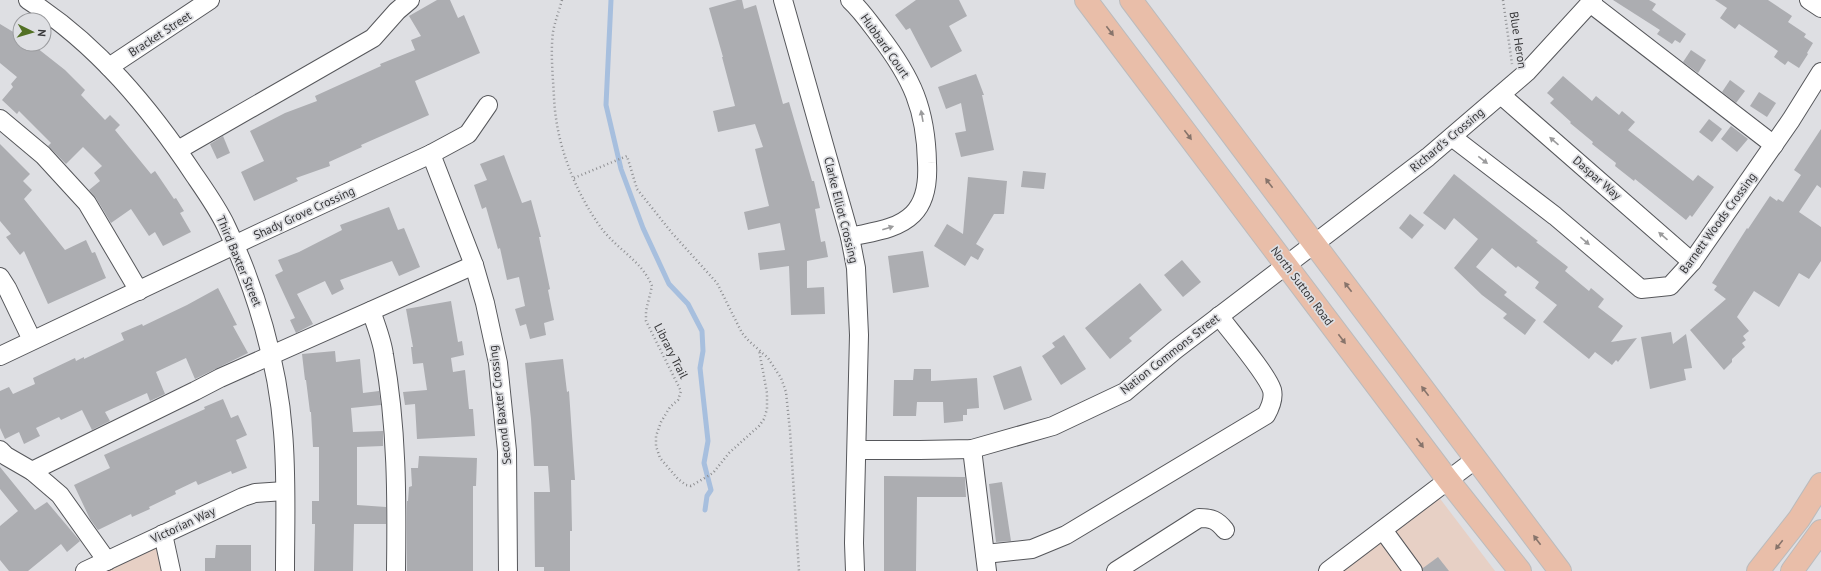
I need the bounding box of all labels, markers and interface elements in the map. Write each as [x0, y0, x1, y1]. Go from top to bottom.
street label: Bracket Street [125, 8, 194, 59]
street label: Blue Heron [1507, 10, 1530, 70]
street label: Hubbard Court [858, 11, 913, 81]
north arrow [12, 12, 52, 52]
one-way arrow [1105, 26, 1114, 37]
text: N [35, 29, 49, 37]
street label: Richard's Crossing [1406, 104, 1487, 175]
one-way arrow [919, 110, 925, 123]
one-way arrow [1184, 130, 1192, 140]
one-way arrow [1549, 137, 1560, 146]
street label: Daspar Way [1570, 152, 1625, 203]
street label: Clarke Elliot Crossing [821, 155, 862, 265]
one-way arrow [1477, 156, 1488, 165]
street label: Barnett Woods Crossing [1676, 169, 1759, 276]
one-way arrow [1265, 177, 1274, 188]
street label: Shady Grove Crossing [251, 183, 357, 243]
street label: Third Baxter Street [214, 213, 265, 309]
one-way arrow [882, 224, 894, 230]
one-way arrow [1657, 232, 1668, 241]
one-way arrow [1579, 237, 1590, 246]
street label: North Sutton Road [1268, 243, 1337, 328]
one-way arrow [1343, 281, 1352, 292]
street label: Nation Commons Street [1117, 310, 1222, 397]
street label: Library Trail [651, 321, 692, 381]
one-way arrow [1338, 334, 1346, 345]
street label: Second Baxter Crossing [485, 345, 514, 466]
one-way arrow [1421, 385, 1430, 396]
one-way arrow [1416, 438, 1424, 449]
street label: Victorian Way [147, 503, 218, 546]
one-way arrow [1533, 535, 1541, 545]
one-way arrow [1774, 540, 1783, 551]

